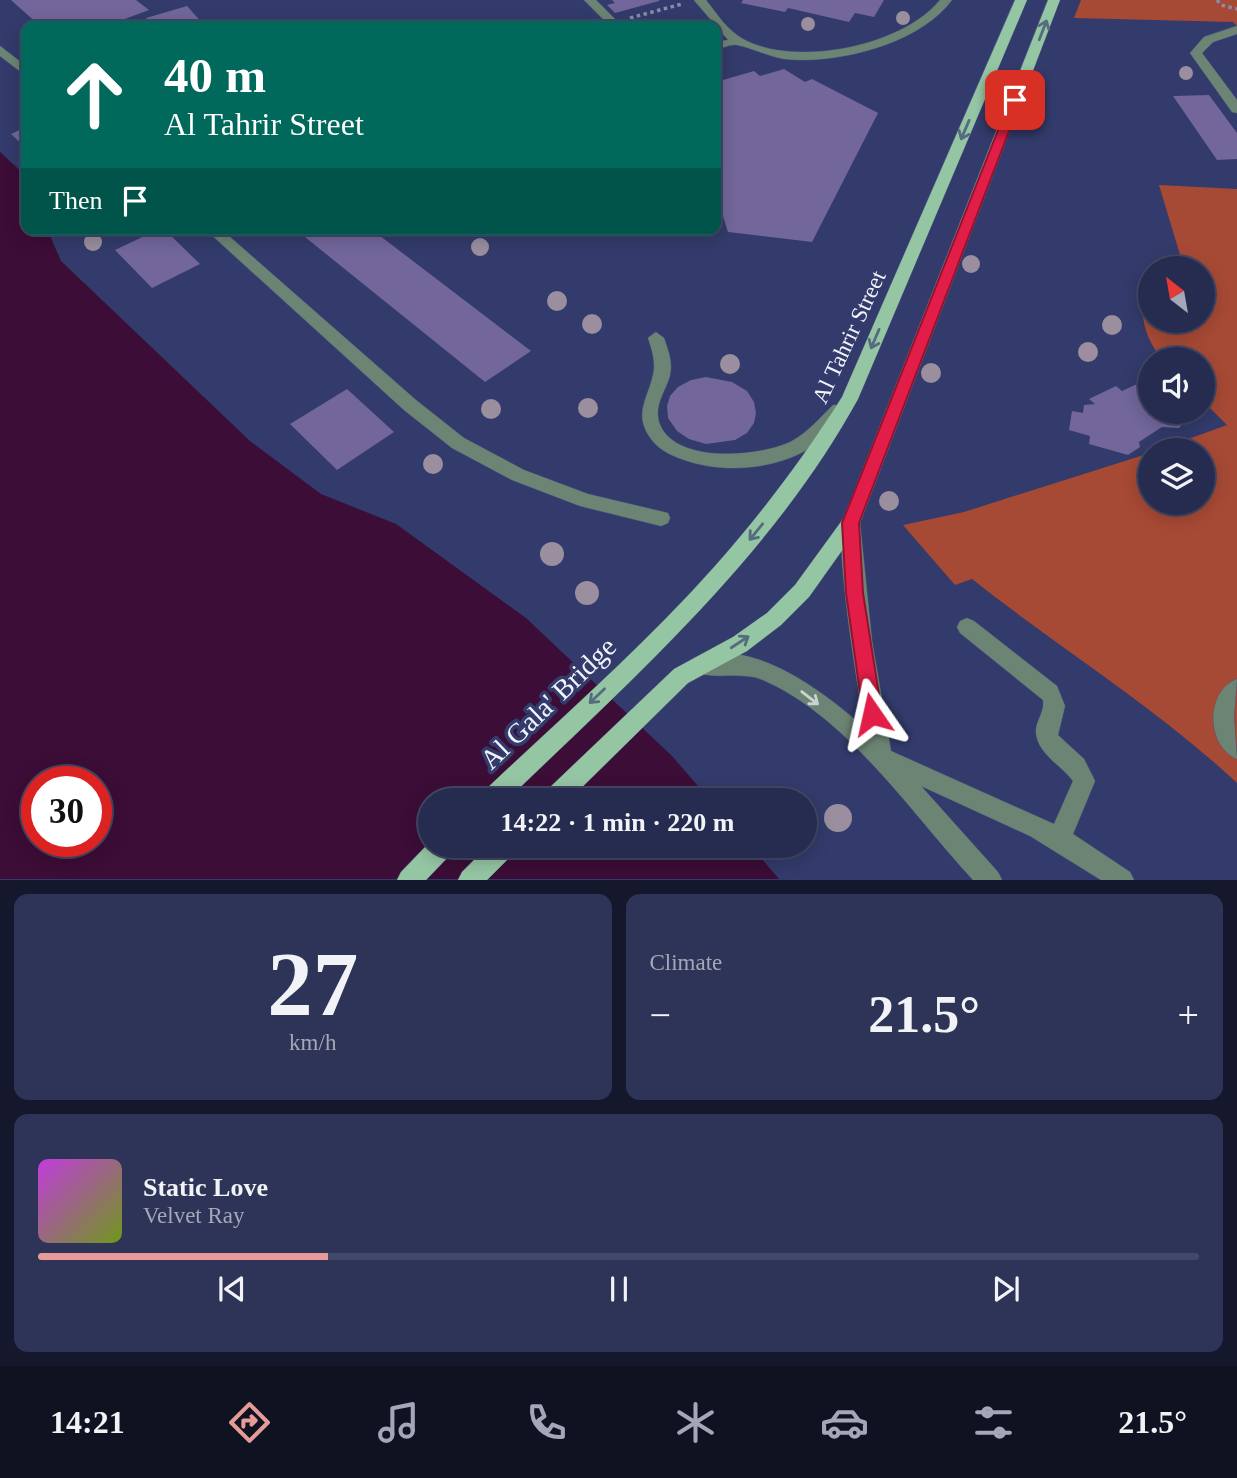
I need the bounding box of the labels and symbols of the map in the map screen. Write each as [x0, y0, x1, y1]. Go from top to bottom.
one-way arrow [1037, 20, 1050, 42]
pin [985, 70, 1045, 130]
one-way arrow [958, 119, 971, 140]
north arrow [1138, 256, 1214, 332]
street label: Al Tahrir Street [807, 266, 891, 407]
one-way arrow [868, 328, 881, 349]
one-way arrow [749, 522, 764, 540]
street label: Al Gala' Bridge [474, 631, 622, 775]
one-way arrow [730, 635, 750, 649]
position arrow [835, 677, 909, 751]
one-way arrow [589, 688, 606, 705]
one-way arrow [800, 690, 819, 705]
speed limit sign: 30 [21, 766, 112, 857]

